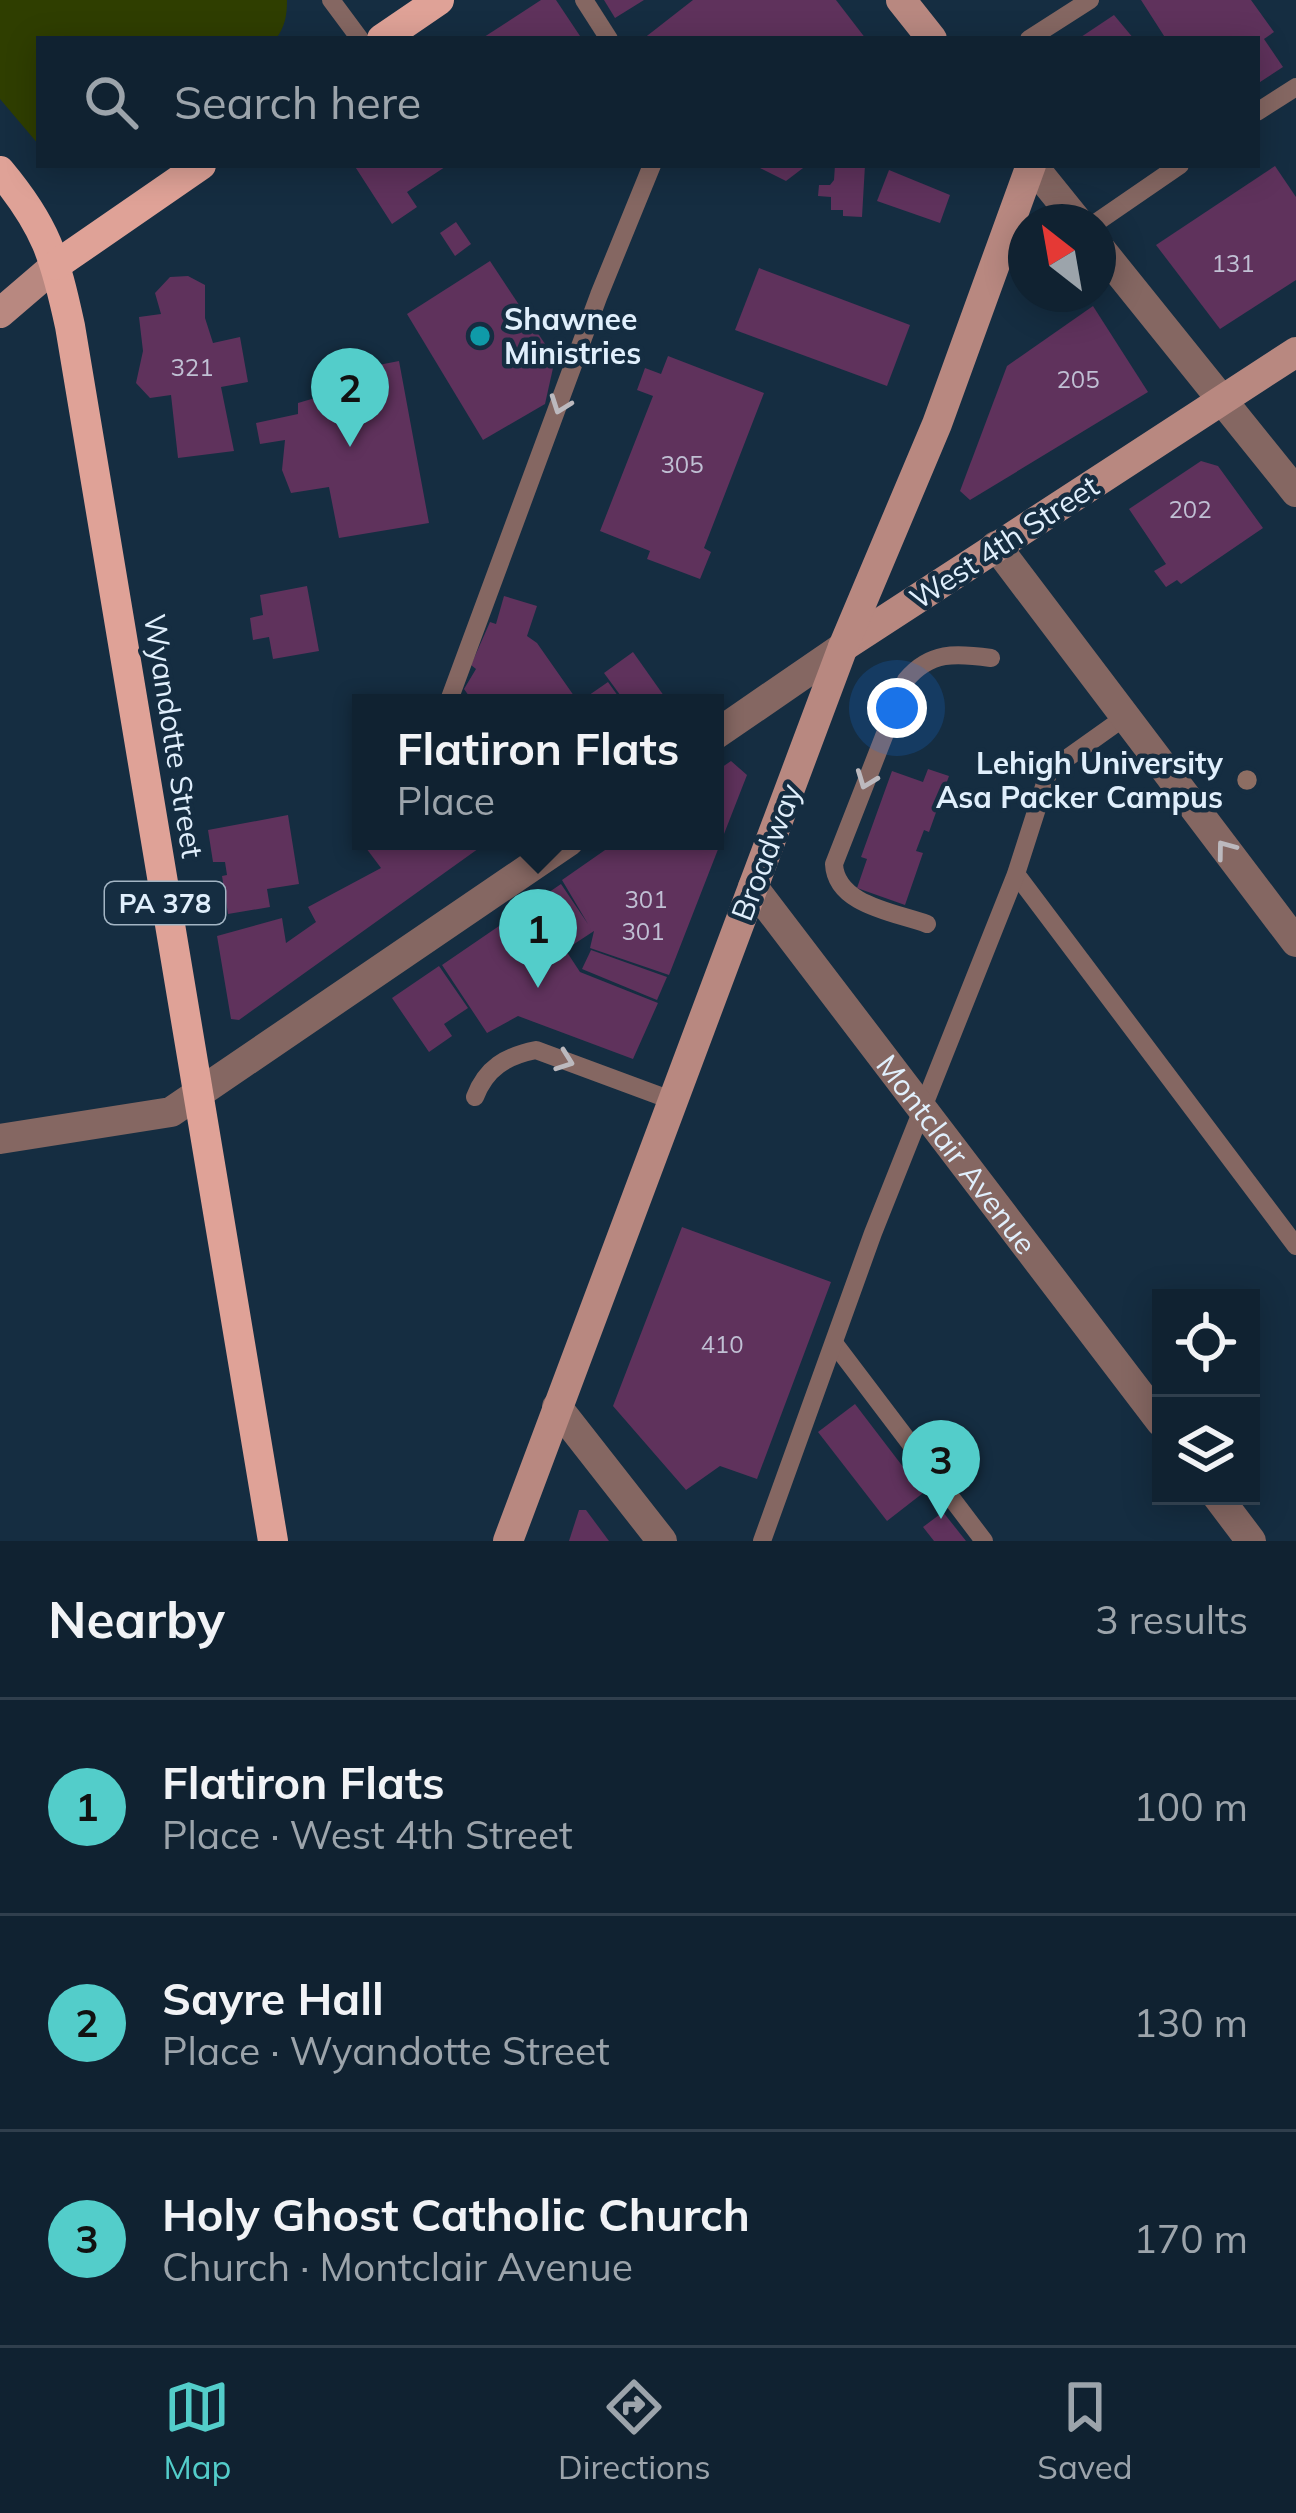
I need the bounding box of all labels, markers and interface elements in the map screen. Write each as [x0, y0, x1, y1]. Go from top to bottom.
search box [36, 36, 1260, 168]
icon: search [78, 69, 144, 135]
text: Search here [174, 74, 421, 130]
north arrow [1008, 204, 1116, 312]
house number: 131 [1211, 248, 1255, 278]
place label: Shawnee Ministries [504, 300, 641, 372]
marker: Shawnee Ministries [467, 323, 493, 349]
pin: 2 [311, 348, 389, 447]
house number: 321 [170, 352, 214, 382]
house number: 205 [1056, 364, 1100, 394]
one-way arrow [550, 393, 574, 414]
house number: 305 [660, 449, 704, 479]
street label: West 4th Street [902, 467, 1106, 617]
house number: 202 [1168, 494, 1212, 524]
street label: Wyandotte Street [136, 611, 212, 861]
your location [867, 678, 927, 738]
popup [352, 694, 724, 850]
text: Flatiron Flats [397, 720, 679, 776]
place label: Lehigh University Asa Packer Campus [936, 744, 1224, 816]
marker: Lehigh University Asa Packer Campus [1234, 767, 1260, 793]
one-way arrow [856, 768, 881, 789]
text: Place [397, 776, 495, 825]
street label: Broadway [722, 778, 810, 926]
one-way arrow [1218, 841, 1240, 862]
road number: PA 378 [105, 882, 225, 924]
house number: 301 [624, 884, 668, 914]
pin: 1 [499, 889, 577, 988]
house number: 301 [621, 916, 665, 946]
one-way arrow [553, 1046, 574, 1071]
street label: Montclair Avenue [868, 1047, 1045, 1262]
map controls [1152, 1289, 1260, 1505]
button: locate [1152, 1289, 1260, 1397]
house number: 410 [700, 1329, 744, 1359]
button: layers [1152, 1397, 1260, 1505]
pin: 3 [902, 1420, 980, 1519]
text: Nearby [48, 1587, 225, 1651]
text: 3 results [1095, 1595, 1248, 1644]
text: Flatiron Flats [162, 1754, 445, 1810]
text: 1 [75, 1782, 99, 1831]
text: 100 m [1133, 1782, 1248, 1831]
text: Place · West 4th Street [162, 1810, 573, 1859]
text: Sayre Hall [162, 1970, 384, 2026]
text: 2 [75, 1998, 99, 2047]
text: 130 m [1133, 1998, 1248, 2047]
text: Place · Wyandotte Street [162, 2026, 610, 2075]
text: Holy Ghost Catholic Church [162, 2186, 750, 2242]
text: 3 [75, 2214, 99, 2263]
text: 170 m [1133, 2214, 1248, 2263]
text: Church · Montclair Avenue [162, 2242, 633, 2291]
tab: Map [163, 2374, 231, 2487]
tab: Directions [558, 2374, 711, 2487]
tab: Saved [1037, 2374, 1133, 2487]

